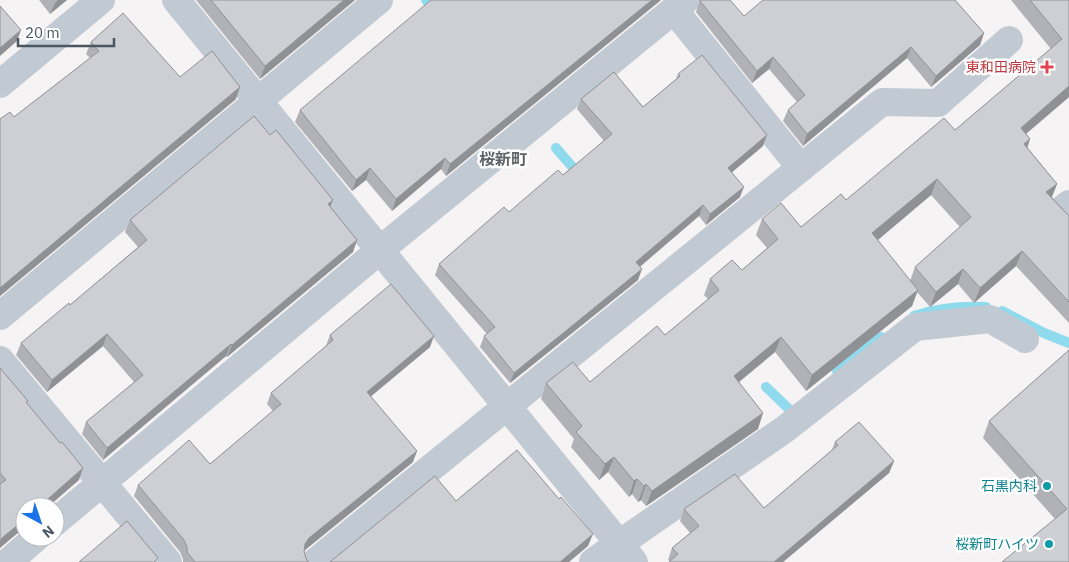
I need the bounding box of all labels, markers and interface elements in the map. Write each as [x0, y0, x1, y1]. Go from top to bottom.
scale bar [18, 15, 114, 47]
text: 20 m [25, 23, 60, 42]
place label: 東和田病院 [966, 58, 1036, 76]
marker: 東和田病院 [1040, 60, 1054, 74]
district label: 桜新町 [479, 149, 527, 169]
place label: 石黒内科 [981, 477, 1037, 495]
marker: 石黒内科 [1041, 480, 1053, 492]
north arrow [15, 497, 65, 547]
text: N [39, 522, 58, 542]
place label: 桜新町ハイツ [955, 535, 1039, 553]
marker: 桜新町ハイツ [1043, 538, 1055, 550]

